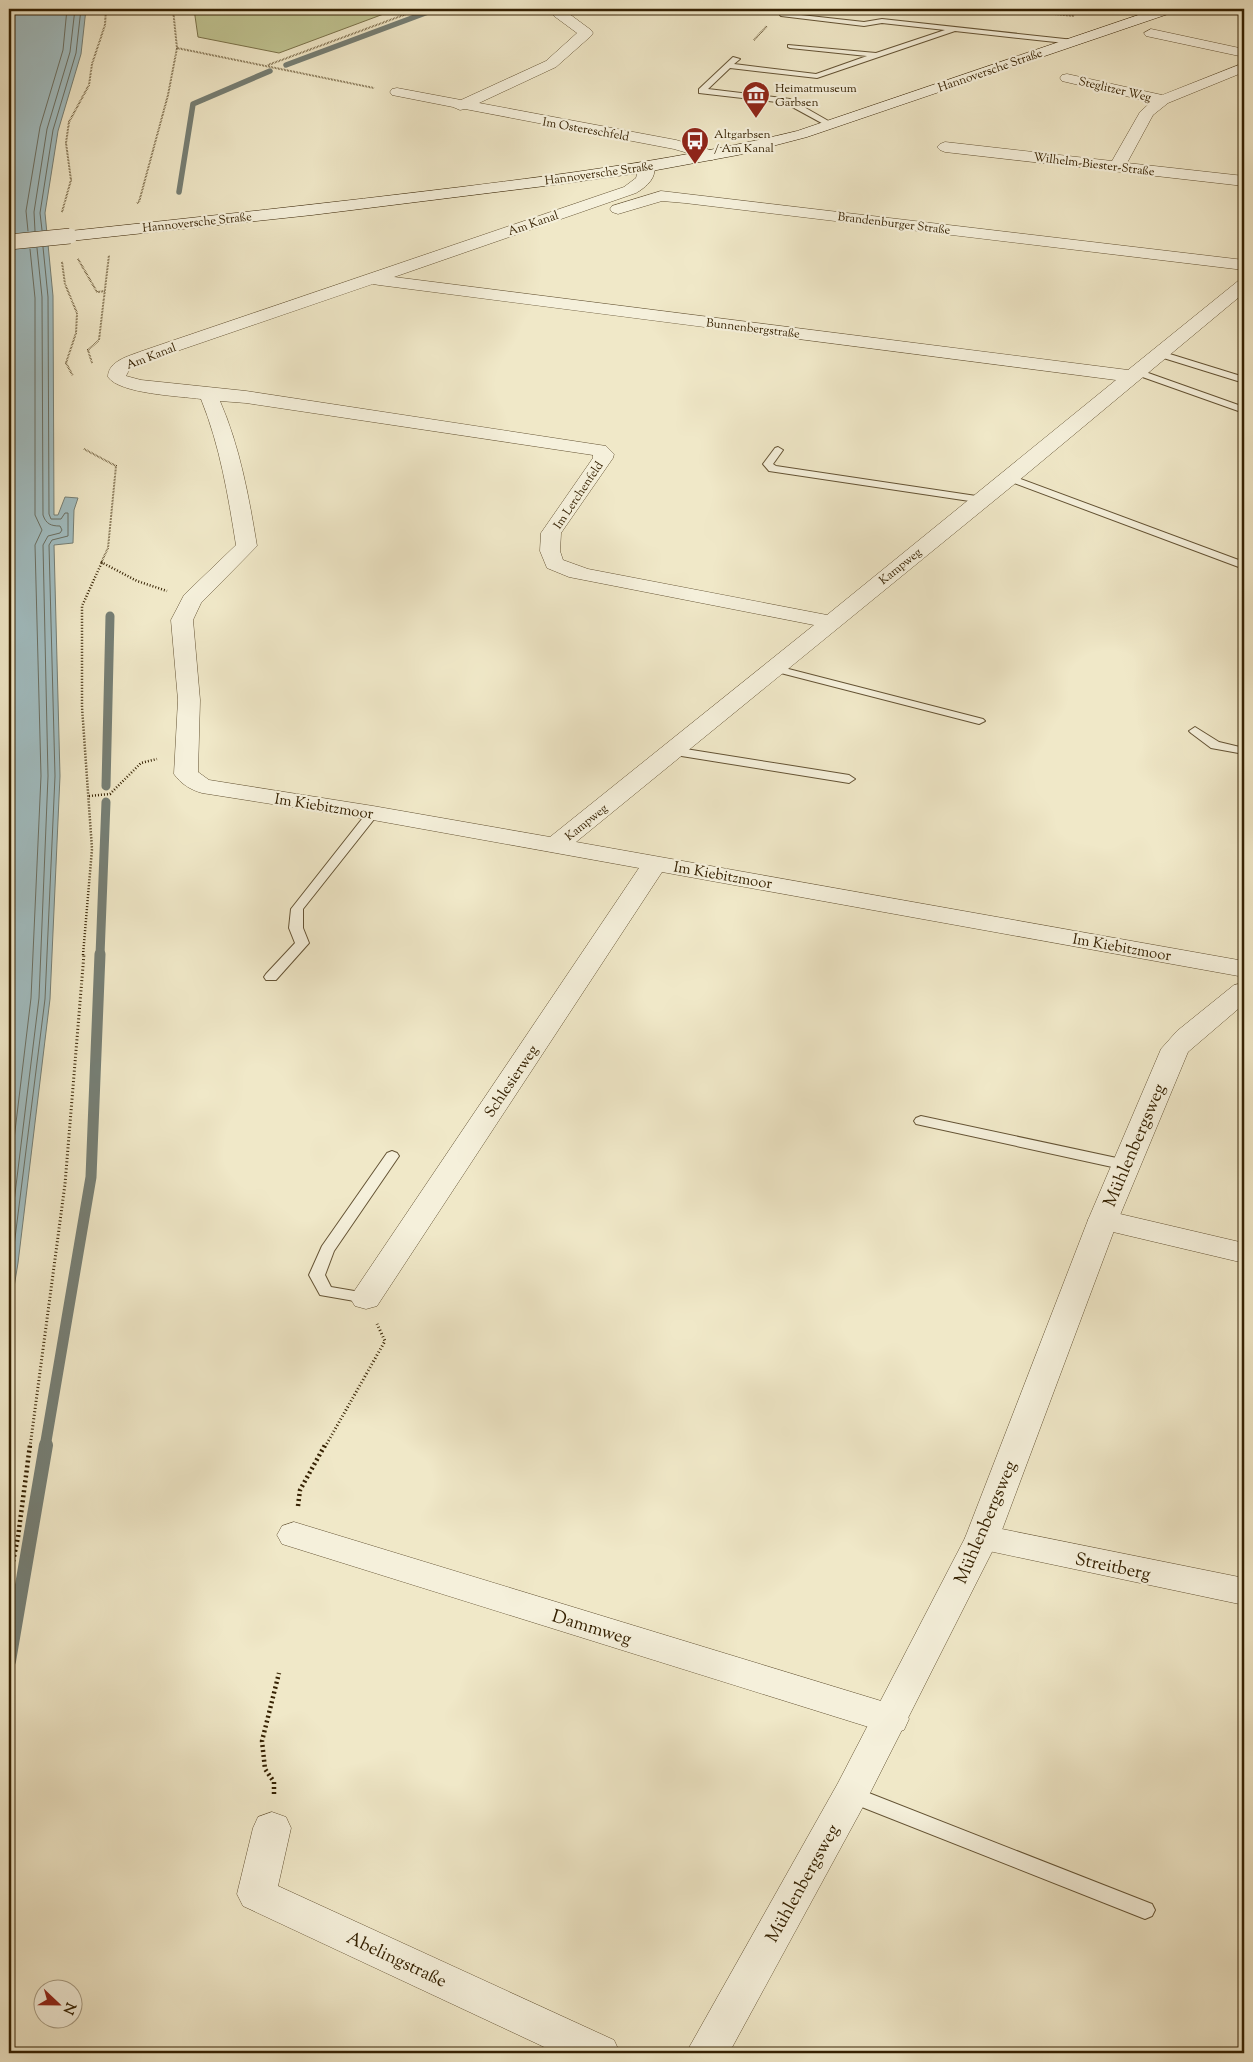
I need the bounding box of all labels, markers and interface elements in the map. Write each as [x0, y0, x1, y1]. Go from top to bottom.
street label: Hannoversche Straße [936, 44, 1045, 97]
street label: Steglitzer Weg [1077, 73, 1153, 107]
museum icon: Heimatmuseum Garbsen [741, 80, 771, 119]
place label: Heimatmuseum Garbsen [775, 80, 857, 112]
street label: Im Ostereschfeld [541, 114, 631, 147]
bus stop icon: Altgarbsen / Am Kanal [680, 126, 710, 165]
place label: Altgarbsen / Am Kanal [714, 126, 775, 158]
street label: Wilhelm-Biester-Straße [1032, 149, 1156, 181]
street label: Hannoversche Straße [544, 157, 655, 191]
street label: Am Kanal [506, 207, 562, 241]
street label: Hannoversche Straße [142, 208, 253, 238]
street label: Brandenburger Straße [836, 208, 952, 240]
street label: Bunnenbergstraße [705, 314, 801, 344]
street label: Am Kanal [124, 339, 180, 375]
street label: Im Lerchenfeld [550, 458, 608, 533]
street label: Kampweg [875, 544, 926, 590]
street label: Im Kiebitzmoor [273, 789, 375, 826]
street label: Kampweg [561, 800, 612, 846]
street label: Im Kiebitzmoor [672, 857, 774, 896]
street label: Im Kiebitzmoor [1071, 929, 1173, 968]
street label: Schlesierweg [480, 1041, 544, 1122]
street label: Mühlenbergsweg [1098, 1080, 1174, 1212]
street label: Mühlenbergsweg [949, 1457, 1025, 1589]
street label: Streitberg [1072, 1547, 1153, 1589]
street label: Dammweg [548, 1605, 635, 1653]
street label: Mühlenbergsweg [760, 1820, 847, 1948]
street label: Abelingstraße [342, 1926, 451, 1995]
north arrow [32, 1980, 82, 2030]
text: N [57, 1999, 80, 2017]

